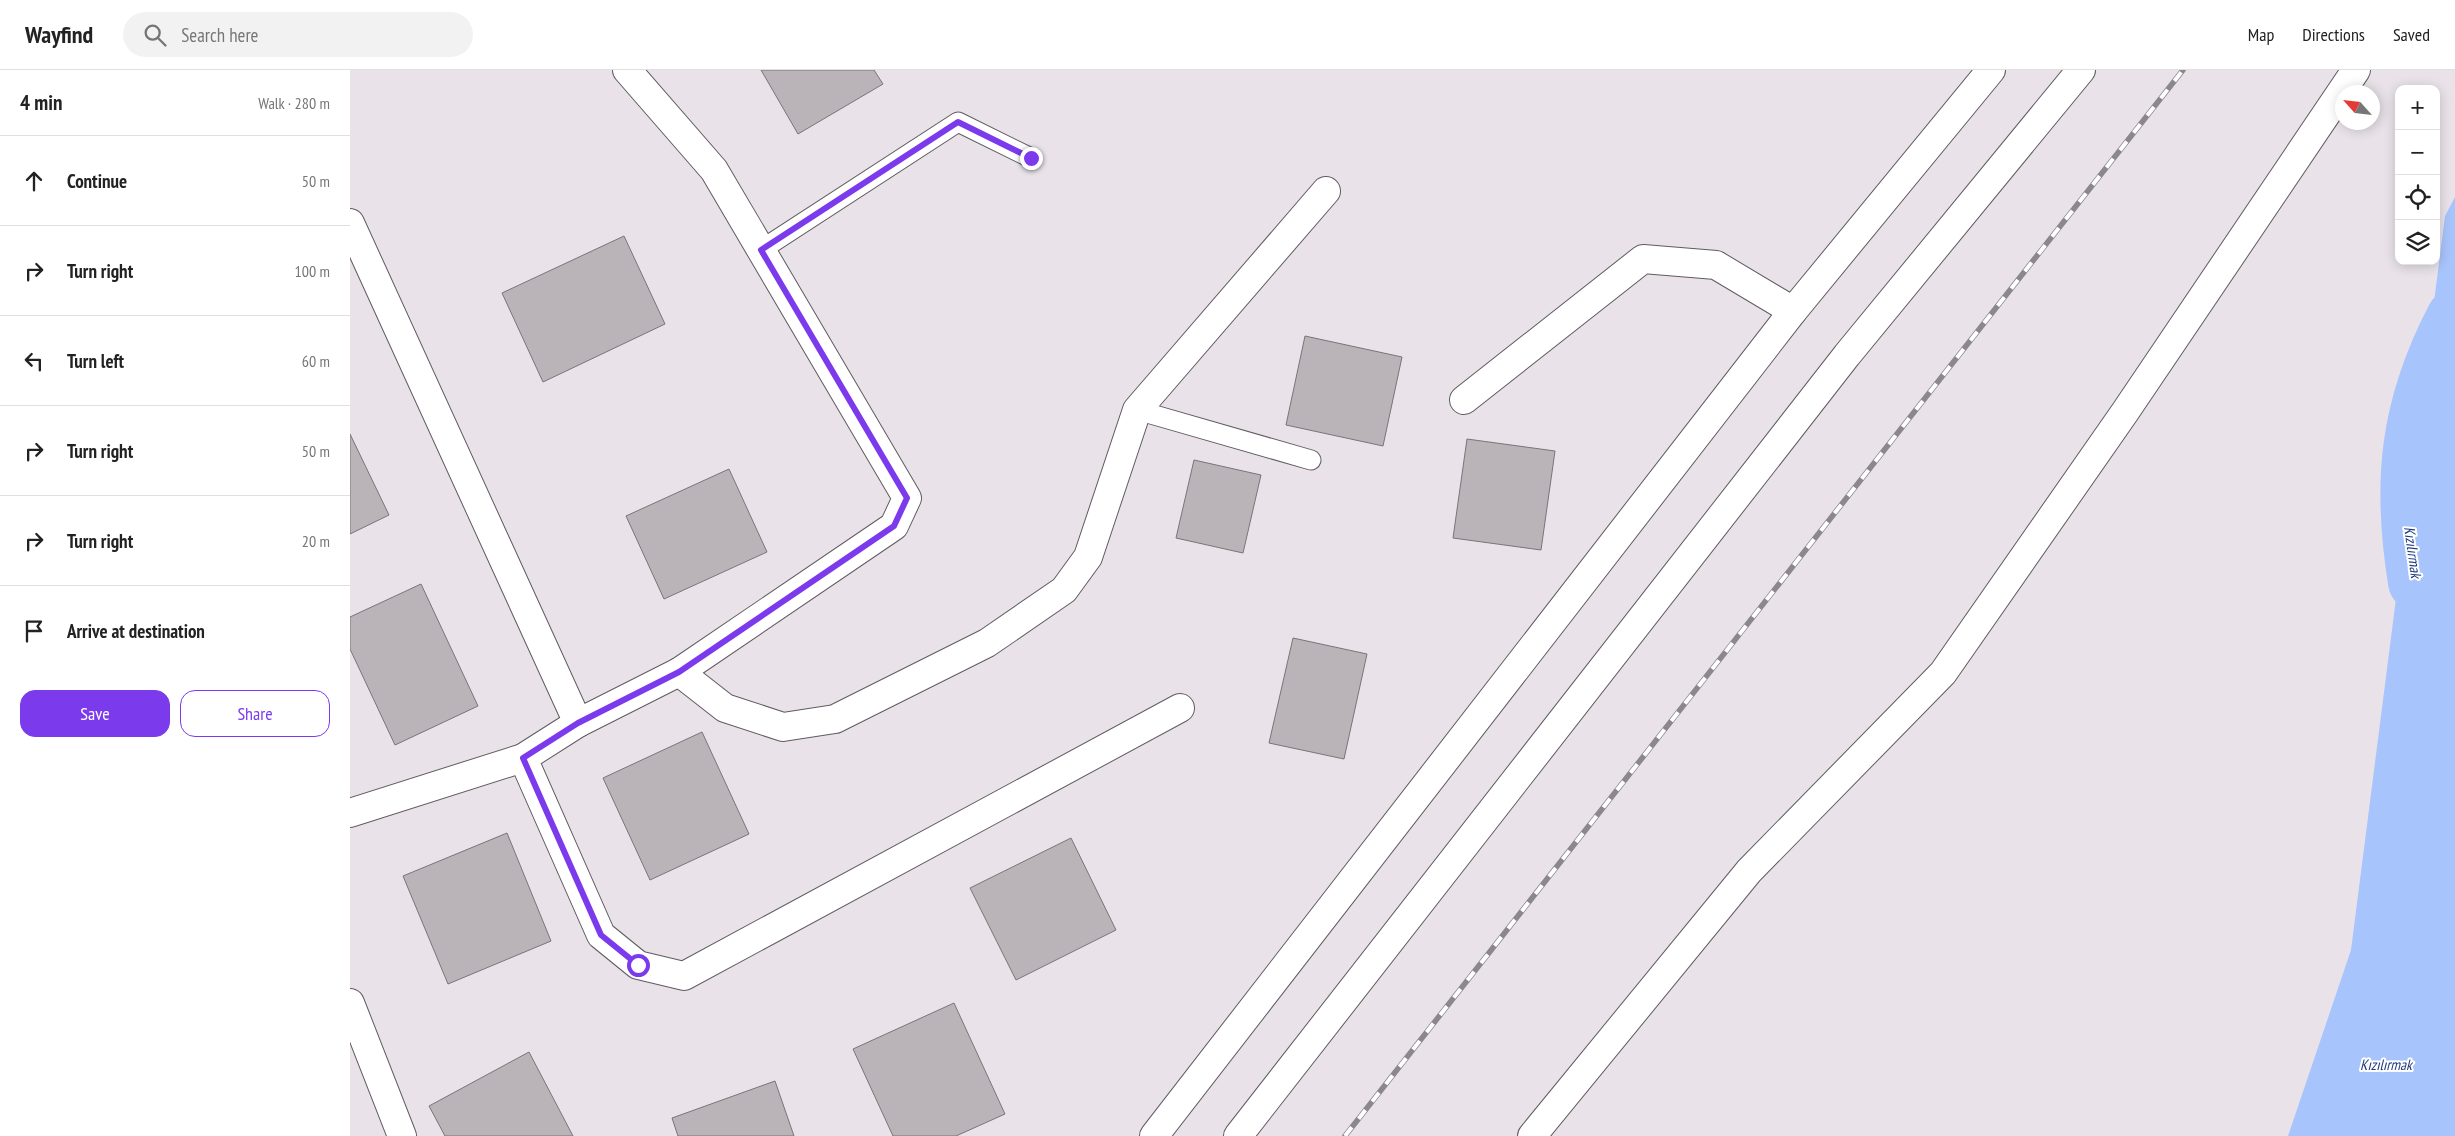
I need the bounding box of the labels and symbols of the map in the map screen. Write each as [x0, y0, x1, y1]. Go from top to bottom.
north arrow [2335, 85, 2380, 130]
route end [1020, 147, 1043, 170]
water label: Kızılırmak [2400, 525, 2426, 581]
route start [627, 954, 650, 977]
water label: Kızılırmak [2360, 1055, 2414, 1074]

